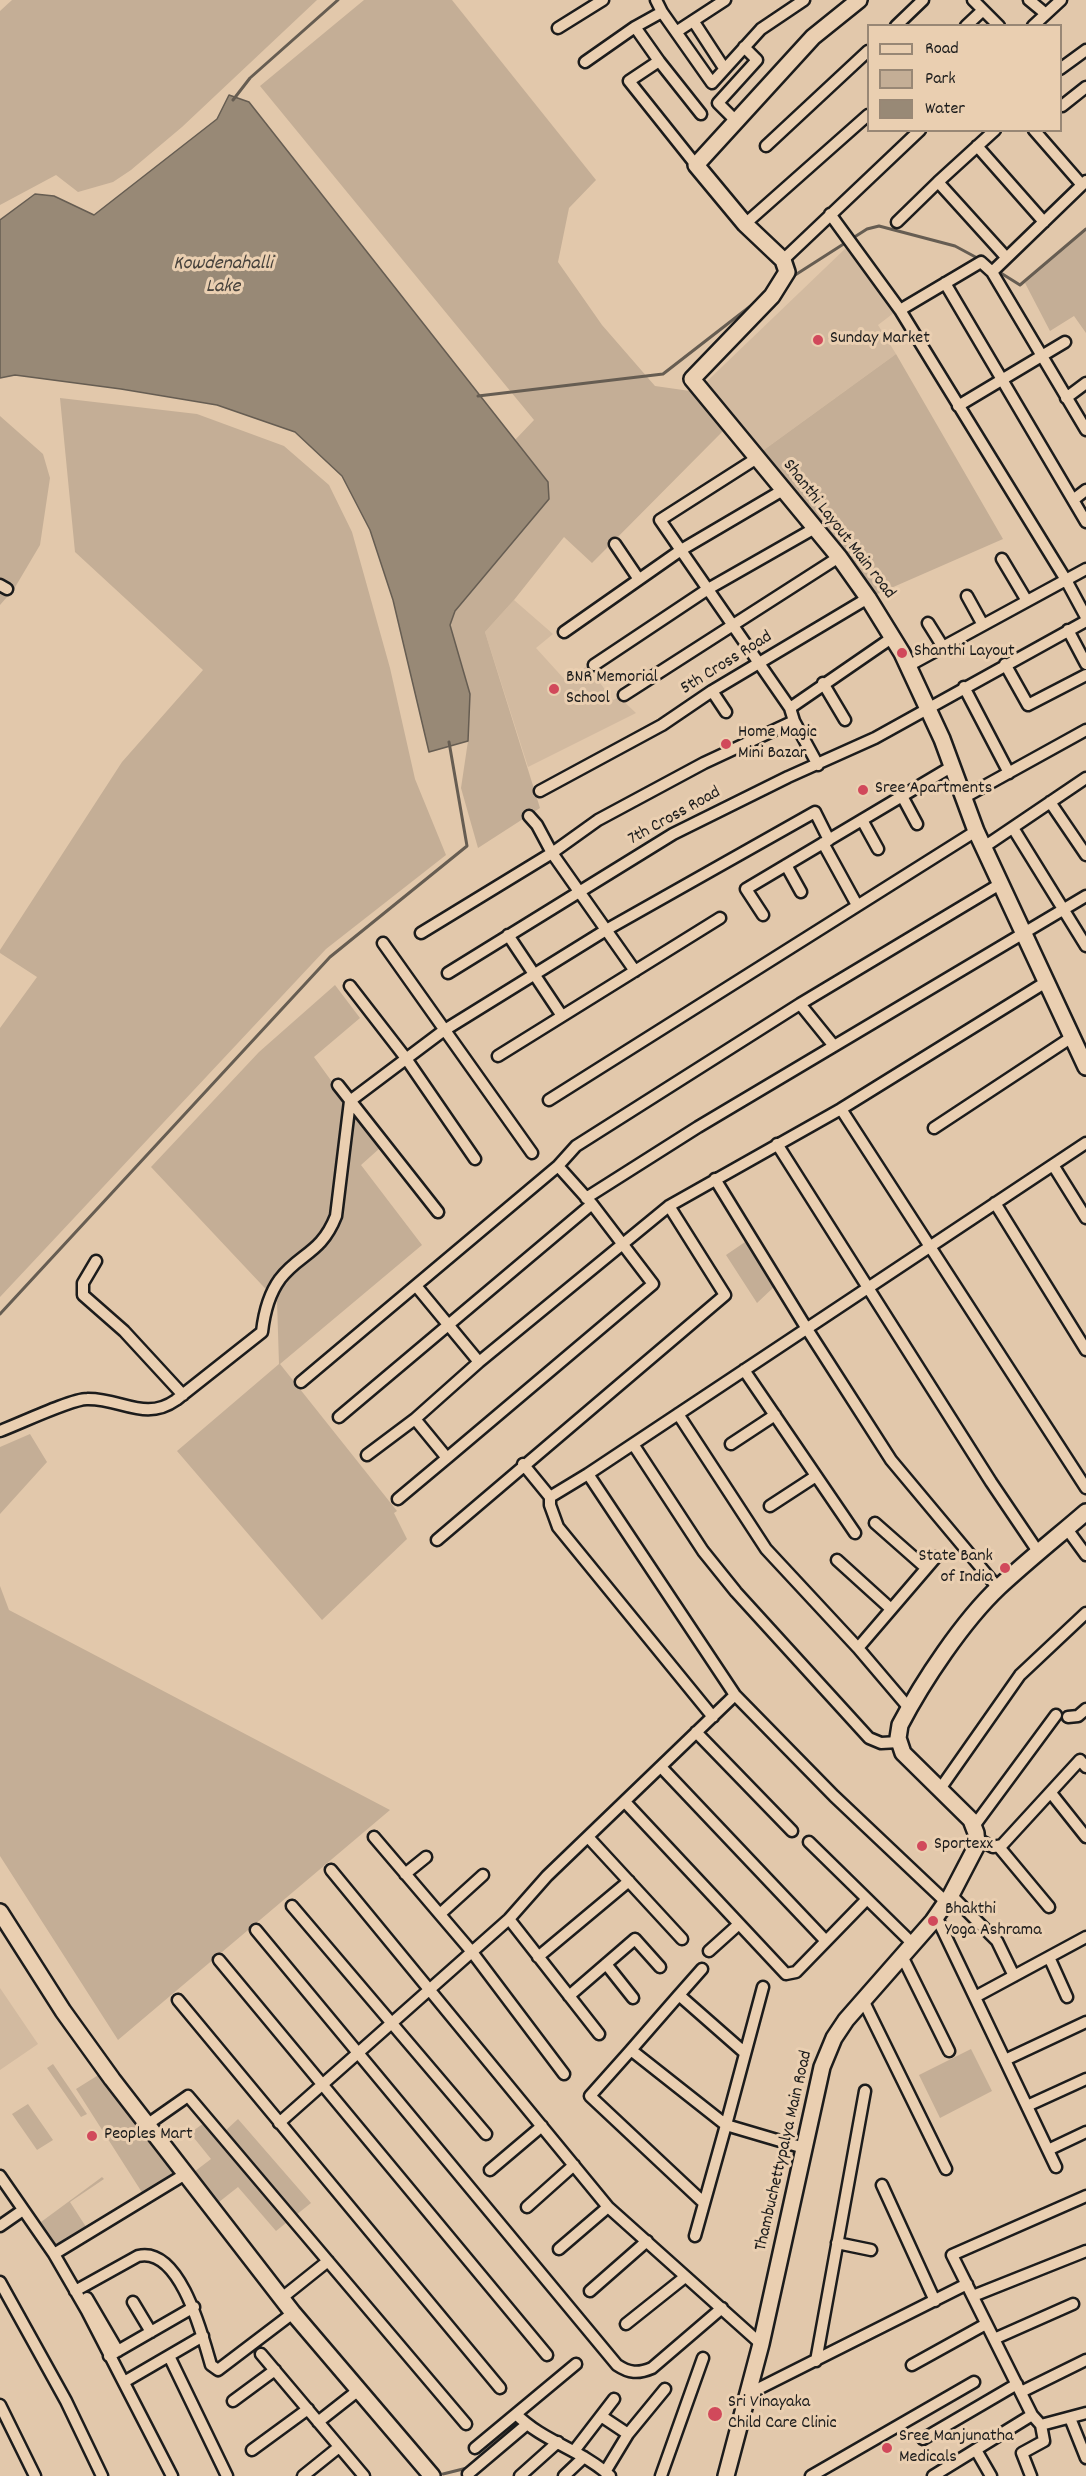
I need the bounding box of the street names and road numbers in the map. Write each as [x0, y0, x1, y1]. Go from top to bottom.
street label: Shanthi Layout Main road [777, 456, 899, 604]
street label: 5th Cross Road [677, 627, 777, 701]
street label: 7th Cross Road [625, 783, 725, 851]
street label: Thambuchettypalya Main Road [751, 2049, 819, 2253]

